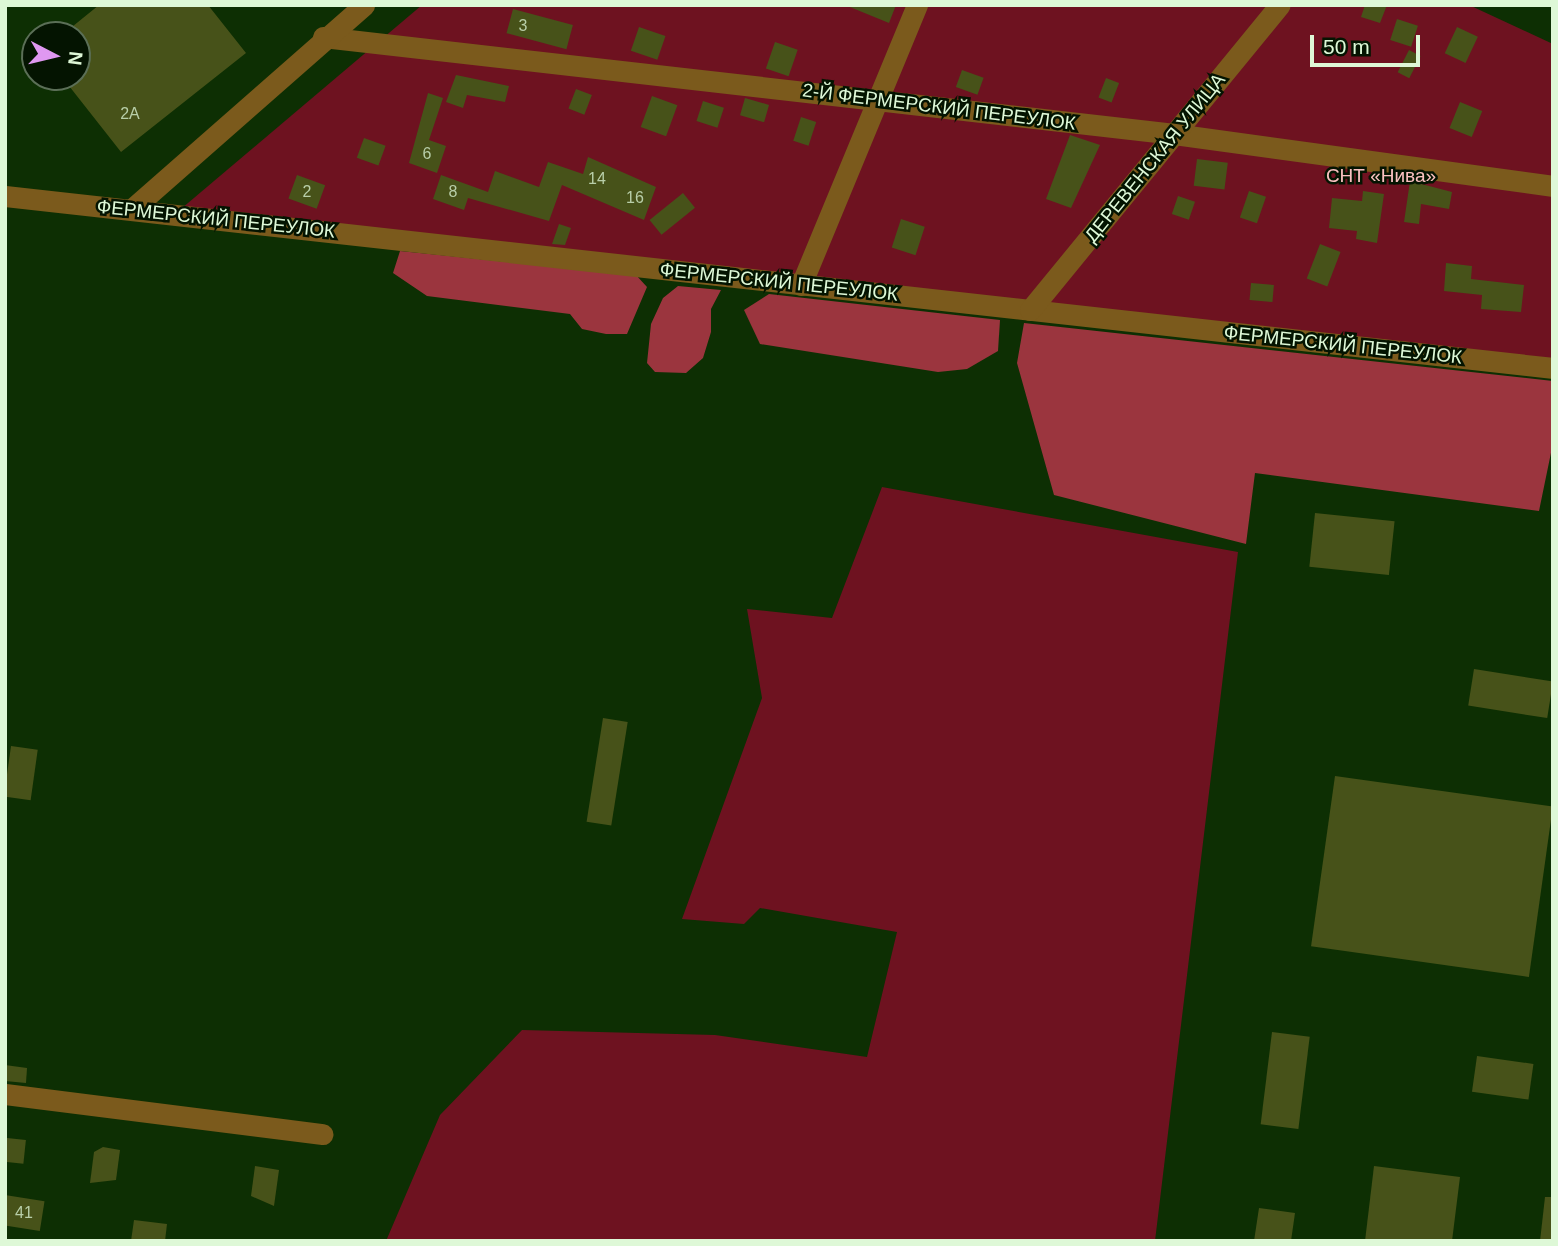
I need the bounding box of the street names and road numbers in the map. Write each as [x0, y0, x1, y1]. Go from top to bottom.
street label: ДЕРЕВЕНСКАЯ УЛИЦА [1080, 69, 1230, 247]
street label: 2-Й ФЕРМЕРСКИЙ ПЕРЕУЛОК [801, 79, 1077, 135]
street label: ФЕРМЕРСКИЙ ПЕРЕУЛОК [96, 195, 336, 243]
street label: ФЕРМЕРСКИЙ ПЕРЕУЛОК [659, 258, 899, 306]
street label: ФЕРМЕРСКИЙ ПЕРЕУЛОК [1223, 321, 1463, 369]

